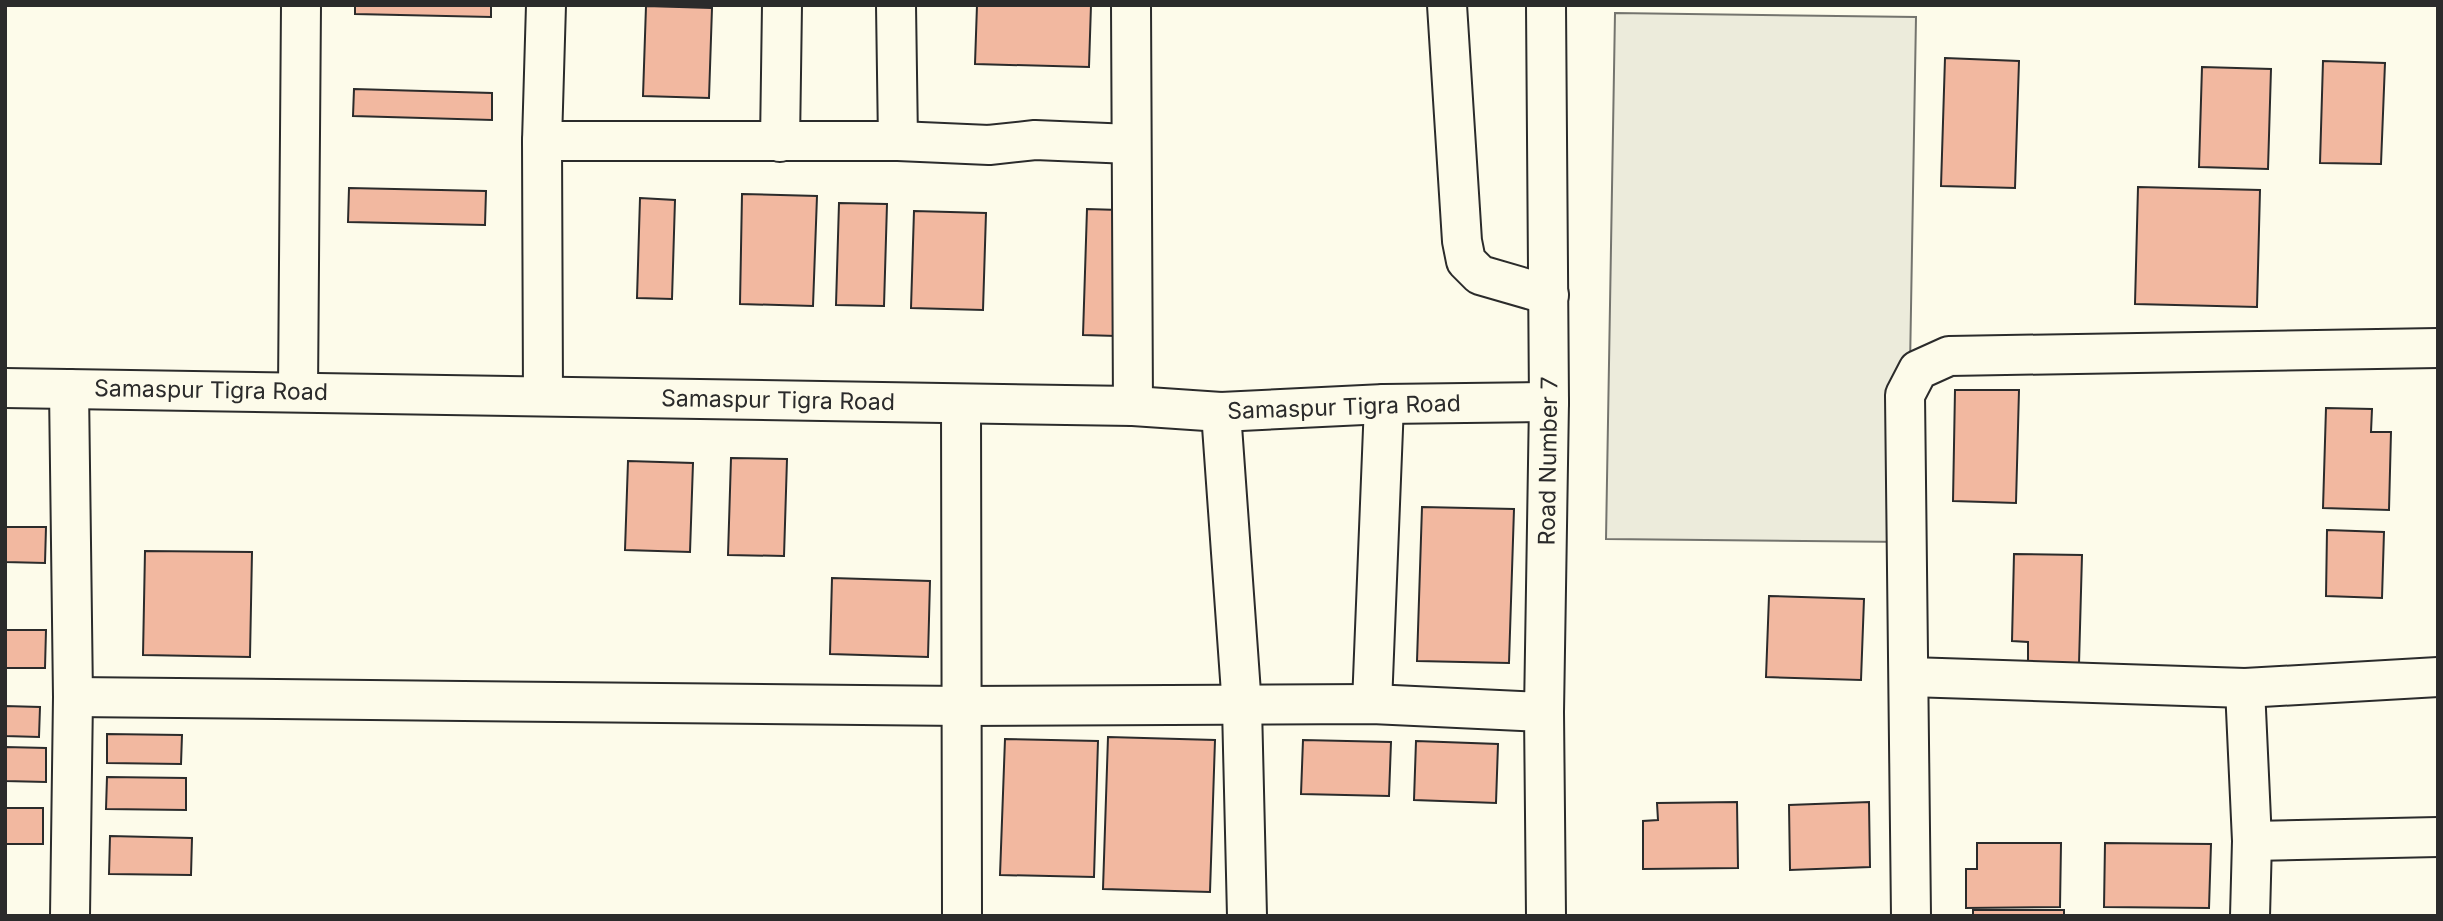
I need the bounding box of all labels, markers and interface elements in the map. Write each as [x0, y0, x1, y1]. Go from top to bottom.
street label: Samaspur Tigra Road [94, 374, 328, 406]
street label: Road Number 7 [1533, 376, 1563, 546]
street label: Samaspur Tigra Road [661, 384, 895, 416]
street label: Samaspur Tigra Road [1227, 389, 1461, 425]

